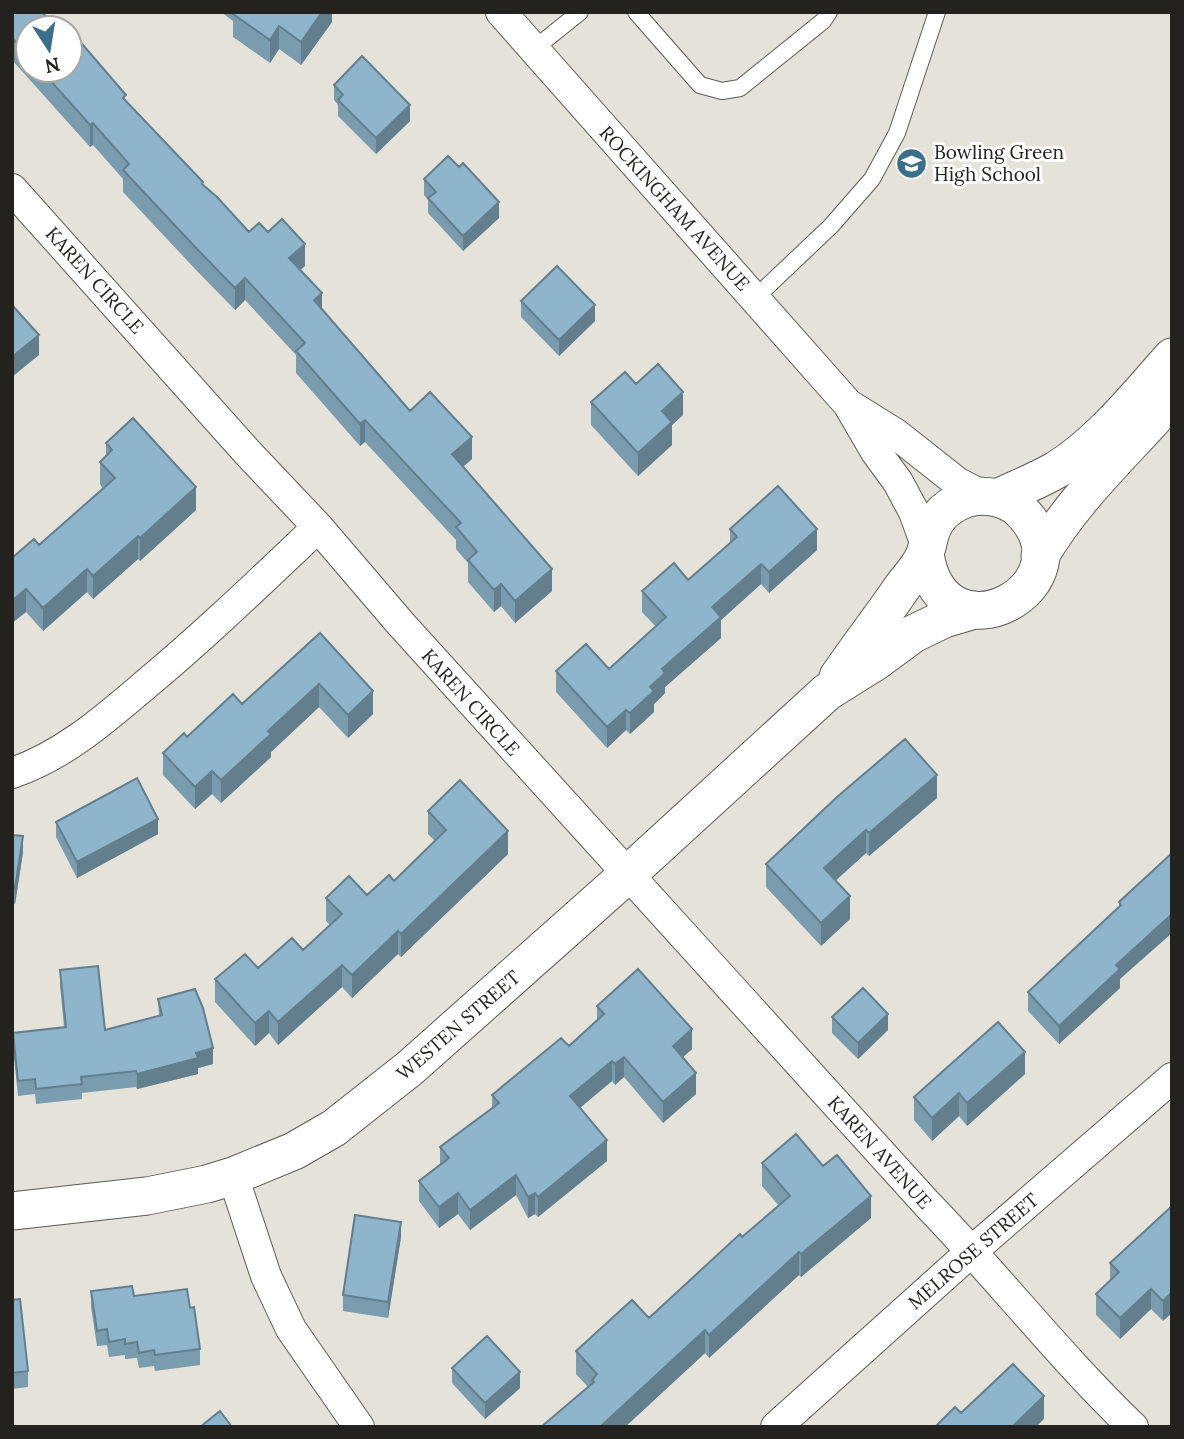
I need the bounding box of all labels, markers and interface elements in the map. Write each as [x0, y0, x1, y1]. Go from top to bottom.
north arrow [14, 14, 84, 84]
text: N [43, 52, 62, 79]
street label: ROCKINGHAM AVENUE [595, 121, 755, 295]
place label: Bowling Green High School [934, 140, 1064, 186]
school or university icon: Bowling Green High School [894, 146, 928, 180]
street label: KAREN CIRCLE [41, 222, 149, 338]
street label: KAREN CIRCLE [417, 644, 525, 760]
street label: WESTEN STREET [391, 965, 525, 1085]
street label: KAREN AVENUE [823, 1090, 937, 1214]
street label: MELROSE STREET [903, 1188, 1043, 1314]

